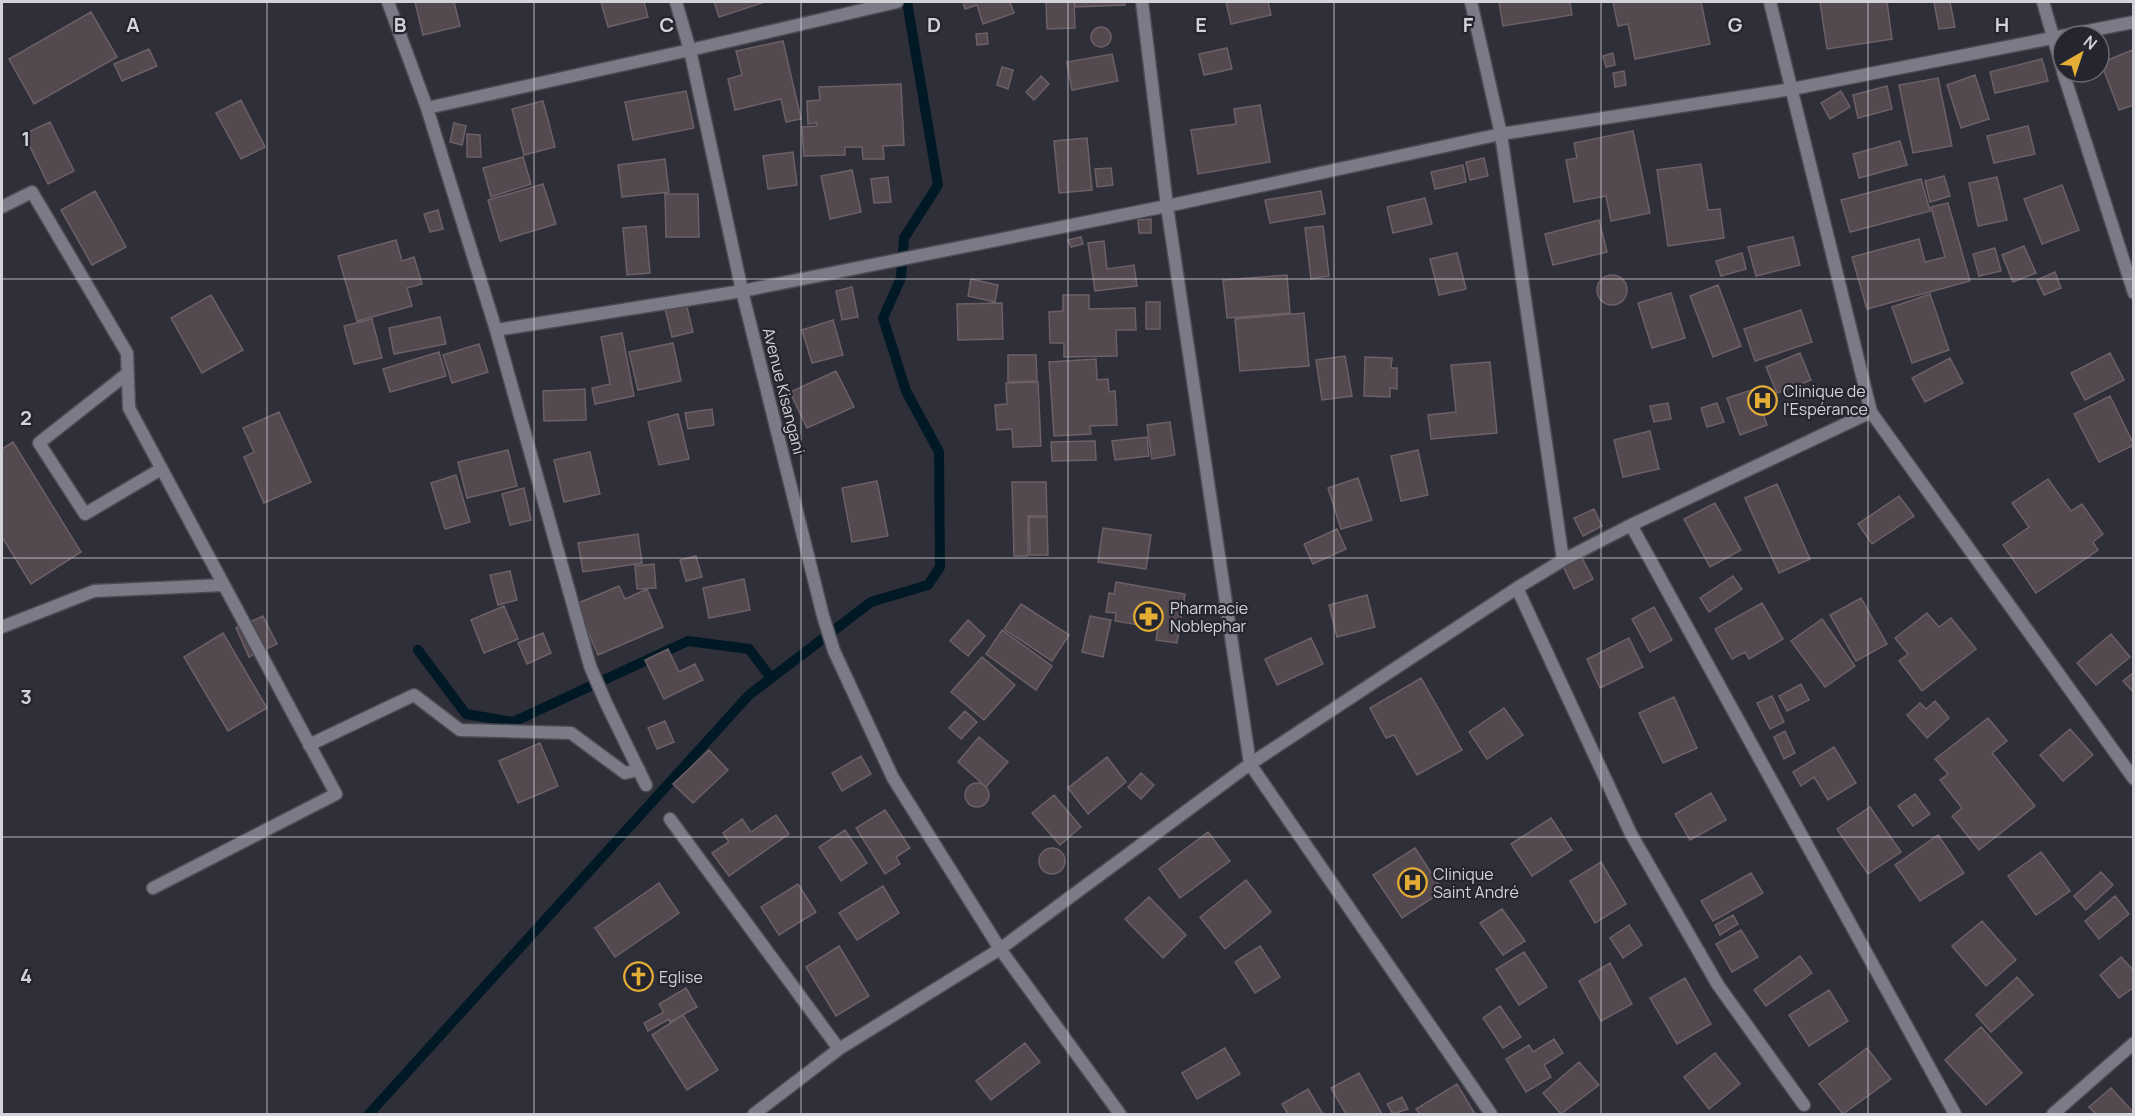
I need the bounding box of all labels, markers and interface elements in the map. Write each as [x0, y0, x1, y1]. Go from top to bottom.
text: A [126, 11, 140, 38]
text: B [394, 11, 407, 38]
text: C [660, 11, 674, 38]
text: D [927, 11, 941, 38]
text: E [1195, 11, 1207, 38]
text: F [1463, 11, 1474, 38]
text: G [1728, 11, 1743, 38]
text: H [1995, 11, 2009, 38]
north arrow [2051, 24, 2111, 84]
text: N [2079, 30, 2102, 55]
text: 1 [22, 125, 30, 152]
street label: Avenue Kisangani [758, 325, 810, 457]
place label: Clinique de l'Espérance [1783, 380, 1868, 420]
hospital icon: Clinique de l'Espérance [1746, 384, 1778, 416]
text: 2 [20, 404, 32, 431]
place label: Pharmacie Noblephar [1170, 597, 1248, 637]
pharmacy icon: Pharmacie Noblephar [1133, 601, 1165, 633]
text: 3 [20, 683, 32, 710]
place label: Clinique Saint André [1433, 863, 1519, 903]
hospital icon: Clinique Saint André [1396, 867, 1428, 899]
church icon: Eglise [622, 961, 654, 993]
text: 4 [20, 962, 32, 989]
place label: Eglise [659, 966, 703, 988]

